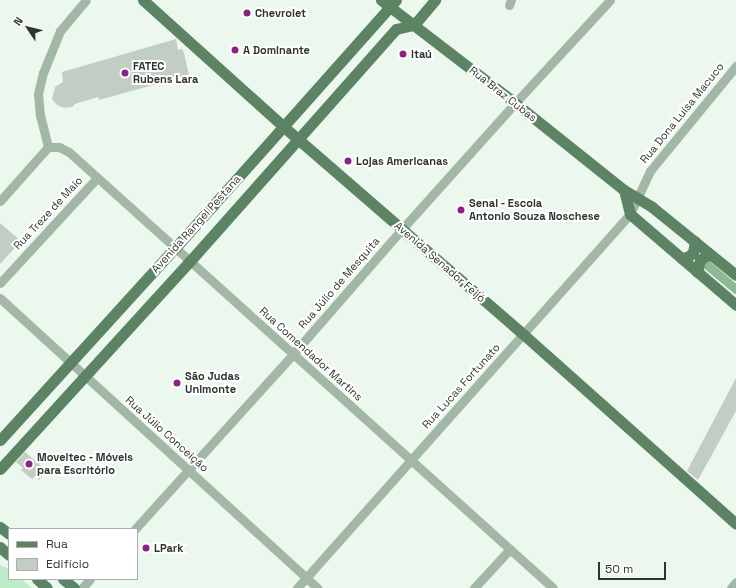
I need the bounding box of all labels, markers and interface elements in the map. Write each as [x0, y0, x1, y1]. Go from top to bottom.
place label: Chevrolet [255, 6, 306, 20]
north arrow [8, 8, 48, 48]
marker: Chevrolet [242, 8, 252, 18]
text: N [10, 14, 26, 28]
place label: A Dominante [243, 43, 310, 57]
marker: A Dominante [230, 45, 240, 55]
place label: Itaú [411, 47, 432, 61]
marker: Itaú [398, 49, 408, 59]
place label: FATEC Rubens Lara [133, 60, 198, 86]
street label: Rua Dona Luísa Macuco [637, 60, 727, 166]
street label: Rua Braz Cubas [467, 64, 539, 124]
marker: FATEC Rubens Lara [120, 68, 130, 78]
place label: Lojas Americanas [356, 154, 448, 168]
marker: Lojas Americanas [343, 156, 353, 166]
street label: Avenida Rangel Pestana [149, 172, 243, 276]
street label: Rua Treze de Maio [11, 174, 85, 252]
place label: Senai - Escola Antonio Souza Noschese [469, 197, 600, 223]
marker: Senai - Escola Antonio Souza Noschese [456, 205, 466, 215]
street label: Avenida Senador Feijó [392, 219, 488, 305]
street label: Rua Júlio de Mesquita [296, 235, 382, 331]
street label: Rua Comendador Martins [257, 304, 365, 404]
street label: Rua Lucas Fortunato [419, 341, 503, 431]
place label: São Judas Unimonte [185, 370, 240, 396]
marker: São Judas Unimonte [172, 378, 182, 388]
street label: Rua Júlio Conceição [123, 393, 211, 475]
place label: Moveltec - Móveis para Escritório [37, 451, 134, 477]
marker: Moveltec - Móveis para Escritório [24, 459, 34, 469]
legend [8, 528, 138, 580]
text: Rua [46, 536, 68, 552]
place label: LPark [154, 541, 183, 555]
marker: LPark [141, 543, 151, 553]
scale bar [600, 554, 668, 580]
text: Edifício [46, 556, 89, 572]
text: 50 m [605, 561, 633, 577]

